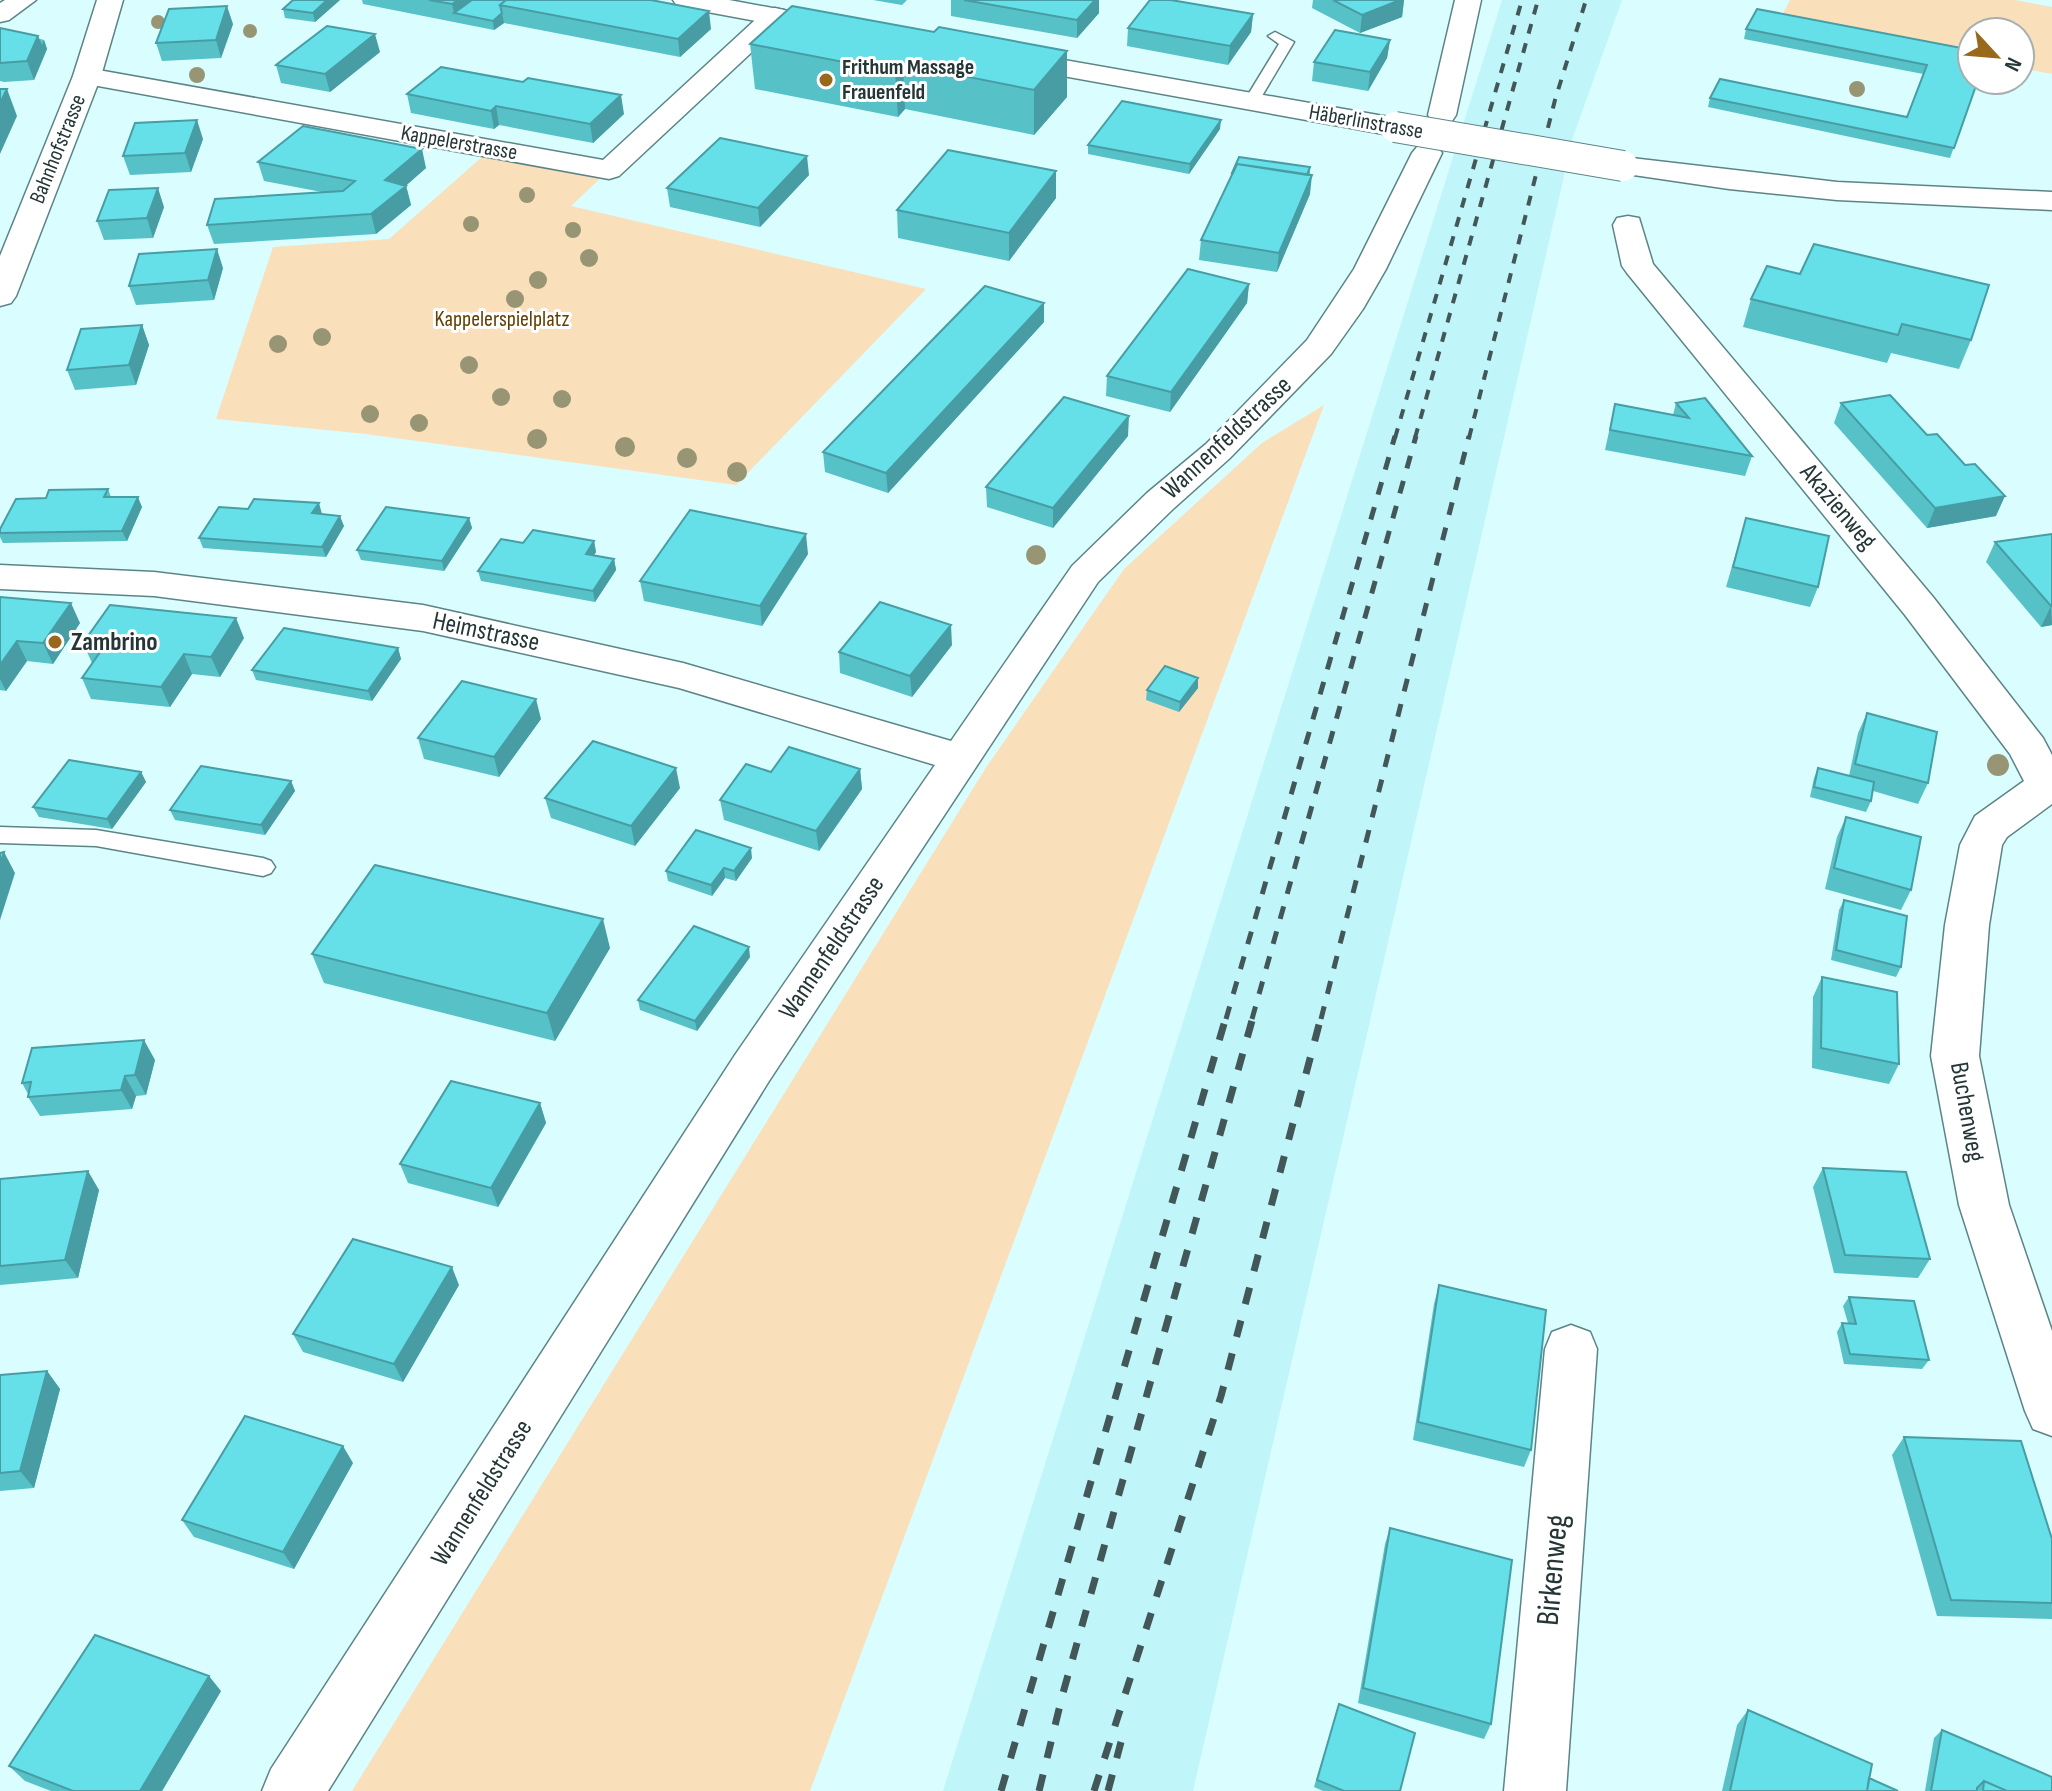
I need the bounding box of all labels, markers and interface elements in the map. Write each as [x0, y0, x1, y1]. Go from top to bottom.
north arrow [1956, 16, 2036, 96]
text: N [1998, 53, 2027, 75]
place label: Frithum Massage Frauenfeld [842, 54, 974, 106]
marker: Frithum Massage Frauenfeld [817, 71, 835, 89]
street label: Bahnhofstrasse [24, 90, 92, 208]
street label: Häberlinstrasse [1307, 99, 1425, 145]
street label: Kappelerstrasse [399, 119, 519, 167]
park label: Kappelerspielplatz [435, 306, 569, 333]
street label: Wannenfeldstrasse [1156, 370, 1298, 506]
street label: Akazienweg [1793, 457, 1883, 556]
street label: Heimstrasse [430, 606, 542, 658]
place label: Zambrino [71, 627, 158, 658]
marker: Zambrino [46, 633, 64, 651]
street label: Wannenfeldstrasse [773, 870, 891, 1026]
street label: Buchenweg [1943, 1060, 1991, 1164]
street label: Wannenfeldstrasse [425, 1414, 539, 1572]
street label: Birkenweg [1529, 1513, 1577, 1627]

